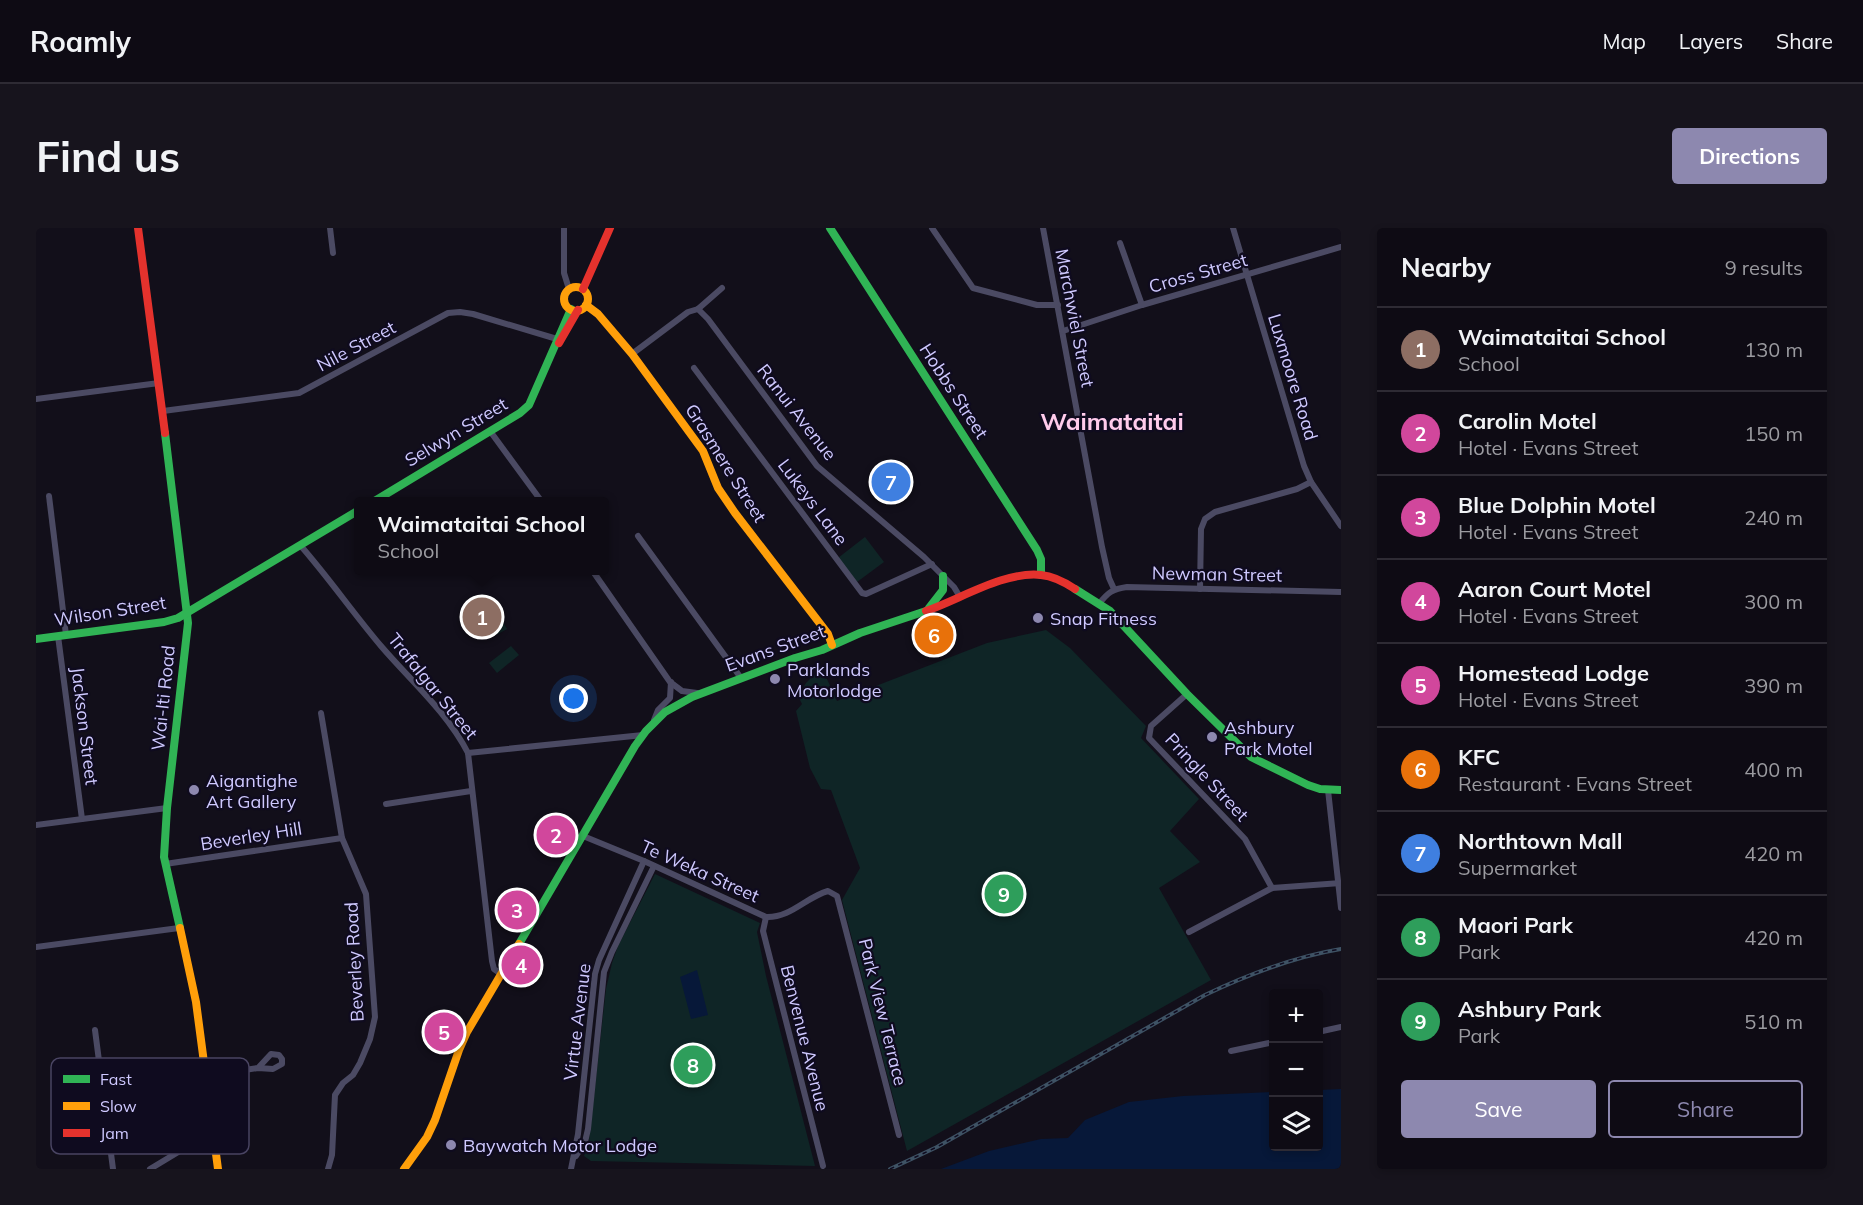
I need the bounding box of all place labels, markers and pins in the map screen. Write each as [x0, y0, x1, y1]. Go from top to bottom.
pin: 7 [872, 460, 910, 504]
pin: 1 [462, 594, 502, 640]
place label: Snap Fitness [1050, 607, 1157, 630]
marker: Snap Fitness [1031, 611, 1045, 625]
pin: 6 [914, 612, 954, 658]
place label: Parklands Motorlodge [787, 658, 882, 702]
marker: Parklands Motorlodge [768, 672, 782, 686]
place label: Ashbury Park Motel [1224, 716, 1313, 760]
marker: Ashbury Park Motel [1205, 730, 1219, 744]
place label: Aigantighe Art Gallery [206, 769, 298, 813]
marker: Aigantighe Art Gallery [187, 783, 201, 797]
pin: 2 [536, 812, 576, 858]
pin: 9 [984, 872, 1024, 916]
pin: 3 [498, 888, 536, 932]
pin: 4 [502, 942, 540, 988]
pin: 5 [424, 1010, 464, 1054]
pin: 8 [674, 1042, 712, 1088]
place label: Baywatch Motor Lodge [463, 1134, 657, 1157]
marker: Baywatch Motor Lodge [444, 1138, 458, 1152]

